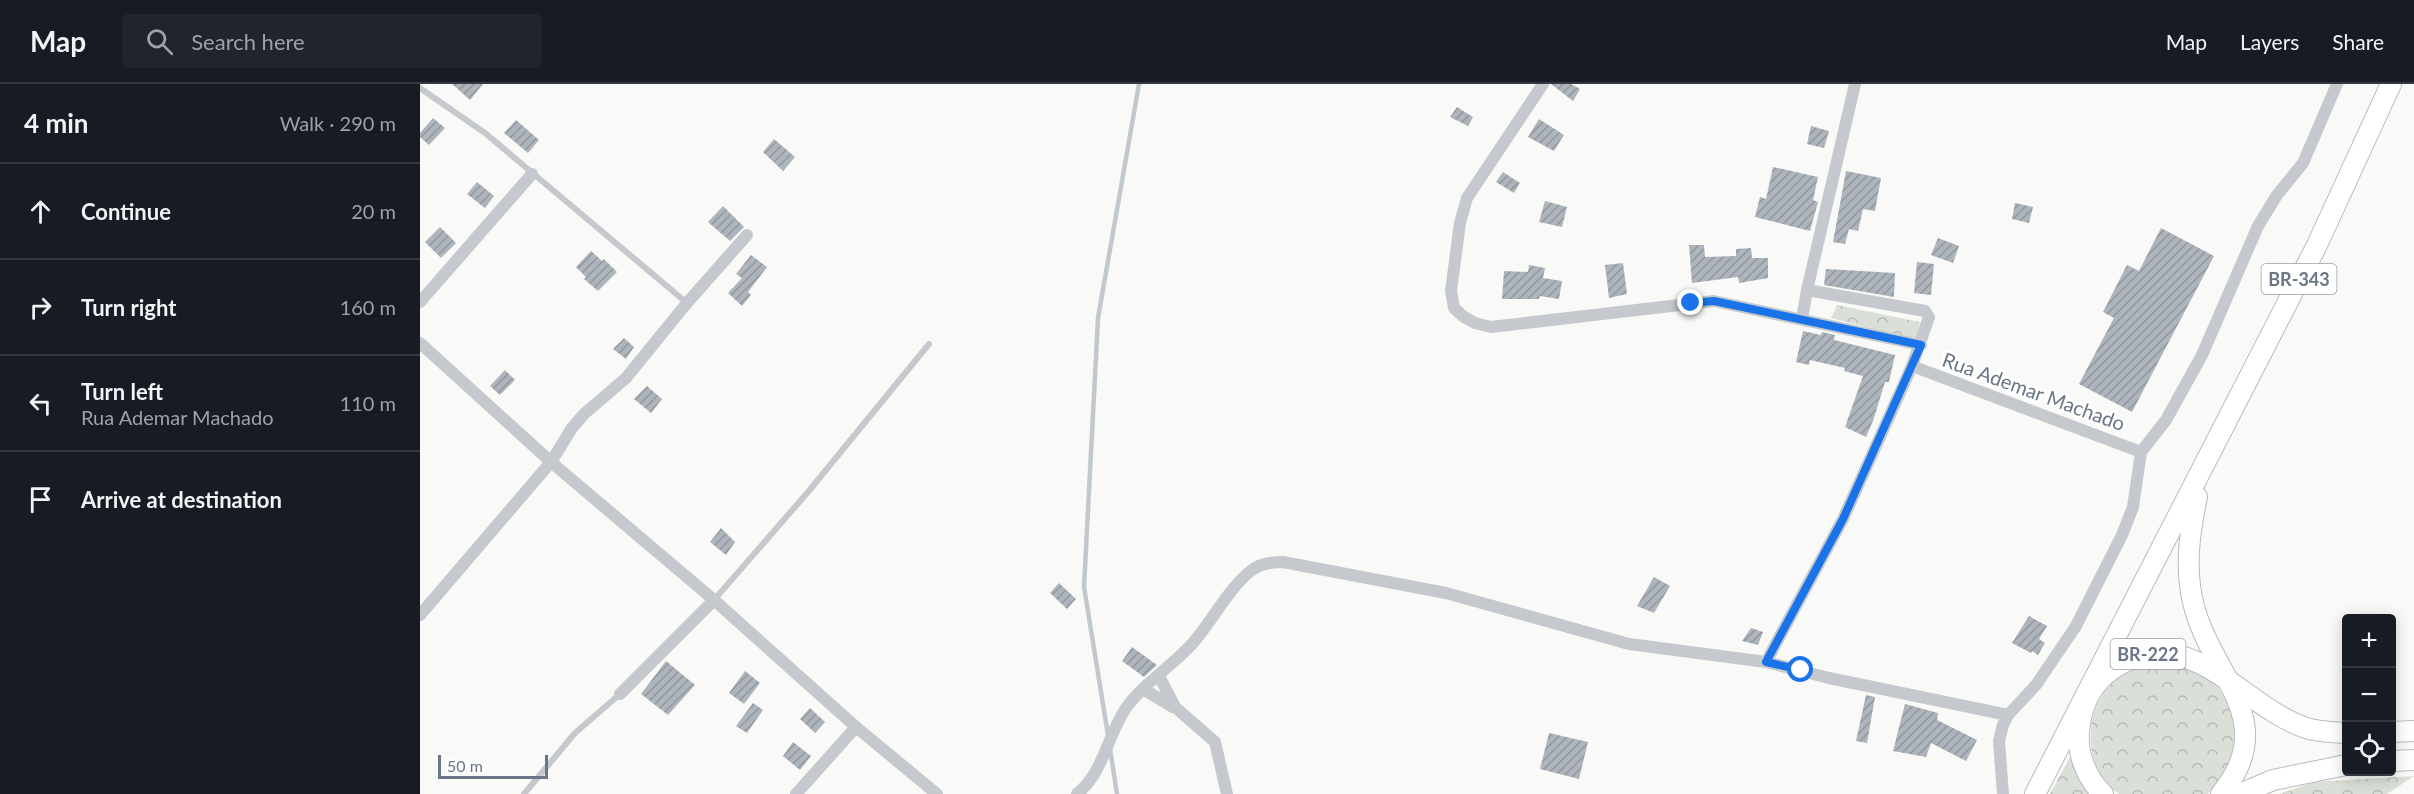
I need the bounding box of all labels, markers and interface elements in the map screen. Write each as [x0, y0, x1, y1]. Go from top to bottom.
search box [122, 14, 542, 68]
text: Map [30, 24, 86, 58]
icon: search [143, 25, 176, 58]
text: Search here [191, 28, 305, 55]
text: Map [2166, 29, 2207, 54]
text: Layers [2240, 29, 2299, 54]
text: Share [2332, 29, 2384, 54]
text: 4 min [24, 107, 88, 139]
text: Walk · 290 m [280, 111, 396, 135]
icon: ahead [24, 195, 57, 228]
text: Continue [81, 198, 171, 225]
text: 20 m [351, 199, 396, 223]
road number: BR-343 [2262, 264, 2336, 294]
route end [1677, 289, 1703, 315]
icon: right [24, 291, 57, 324]
text: Turn right [81, 294, 176, 321]
text: 160 m [340, 295, 396, 319]
street label: Rua Ademar Machado [1939, 347, 2129, 435]
text: Turn left [81, 378, 163, 405]
icon: left [24, 387, 57, 420]
text: 110 m [340, 391, 396, 415]
text: Rua Ademar Machado [81, 405, 274, 429]
icon: arrive [24, 483, 57, 516]
text: Arrive at destination [81, 486, 282, 513]
map controls [2342, 614, 2396, 776]
button: + [2342, 614, 2396, 668]
road number: BR-222 [2110, 639, 2186, 669]
route start [1787, 656, 1813, 682]
button: − [2342, 668, 2396, 722]
button: locate [2342, 722, 2396, 776]
scale bar [438, 752, 548, 780]
text: 50 m [447, 756, 483, 775]

